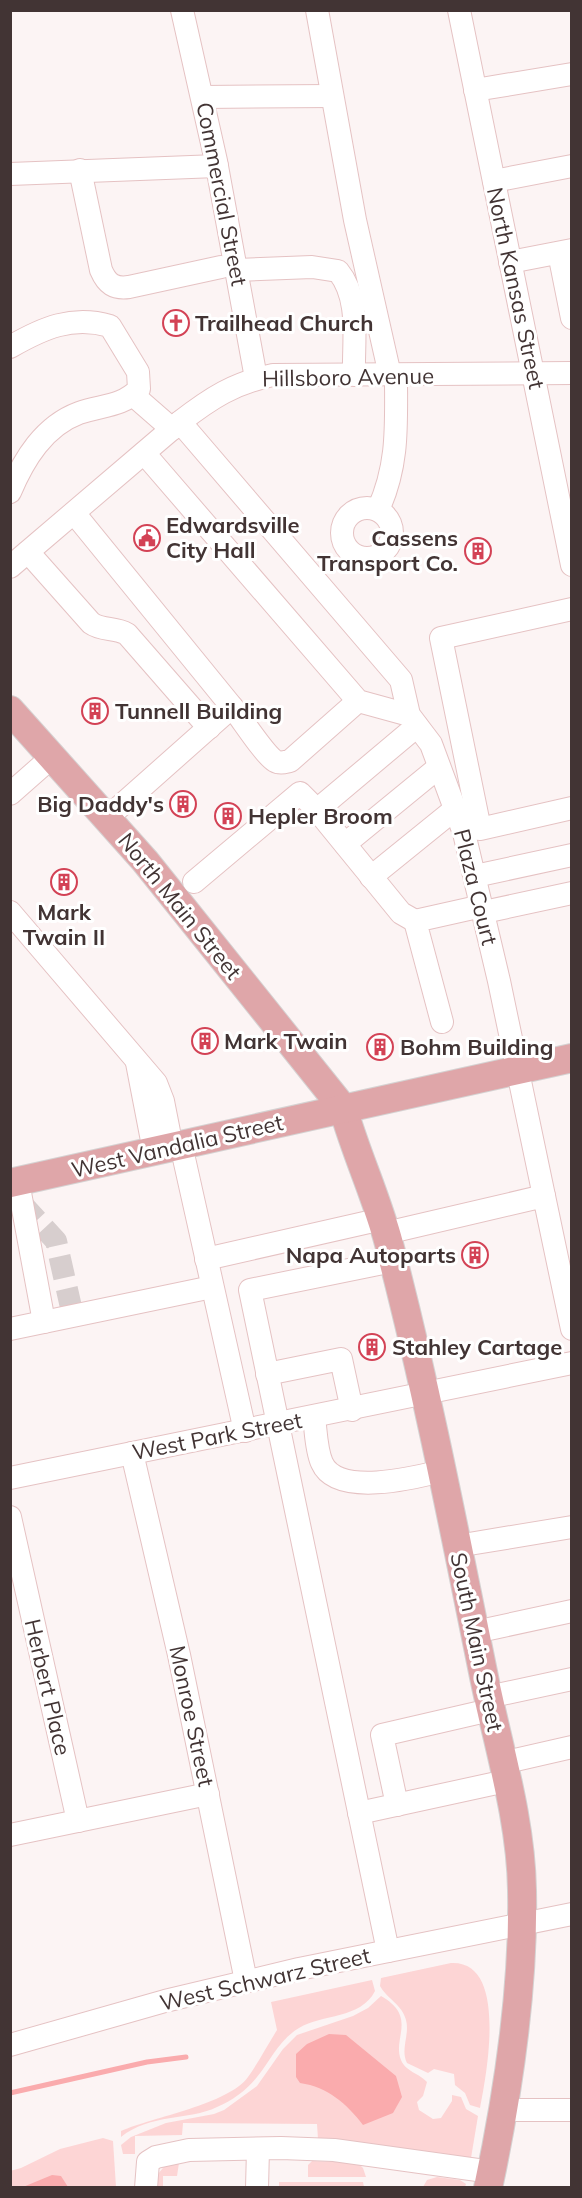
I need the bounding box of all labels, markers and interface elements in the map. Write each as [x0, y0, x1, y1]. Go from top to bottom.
street label: Commercial Street [190, 100, 254, 288]
street label: North Kansas Street [481, 185, 551, 392]
church icon: Trailhead Church [161, 308, 191, 338]
place label: Trailhead Church [195, 309, 373, 337]
street label: Hillsboro Avenue [262, 362, 434, 392]
place label: Edwardsville City Hall [166, 511, 300, 564]
public building icon: Edwardsville City Hall [132, 523, 162, 553]
place label: Cassens Transport Co. [317, 524, 458, 577]
building icon: Cassens Transport Co. [463, 536, 493, 566]
building icon: Tunnell Building [80, 696, 110, 726]
place label: Tunnell Building [115, 697, 282, 725]
building icon: Big Daddy's [168, 789, 198, 819]
place label: Big Daddy's [37, 790, 164, 818]
building icon: Hepler Broom [213, 801, 243, 831]
place label: Hepler Broom [248, 802, 393, 830]
street label: Plaza Court [448, 826, 504, 948]
street label: North Main Street [112, 827, 248, 985]
building icon: Mark Twain II [49, 867, 79, 897]
place label: Mark Twain II [23, 898, 105, 951]
building icon: Mark Twain [190, 1026, 220, 1056]
place label: Mark Twain [224, 1027, 348, 1055]
building icon: Bohm Building [365, 1032, 395, 1062]
place label: Bohm Building [400, 1033, 553, 1061]
street label: West Vandalia Street [69, 1108, 286, 1184]
building icon: Napa Autoparts [460, 1240, 490, 1270]
place label: Napa Autoparts [286, 1241, 456, 1269]
building icon: Stahley Cartage [357, 1332, 387, 1362]
place label: Stahley Cartage [392, 1333, 562, 1361]
street label: West Park Street [130, 1406, 305, 1466]
street label: South Main Street [444, 1550, 510, 1734]
street label: Herbert Place [19, 1616, 77, 1758]
street label: Monroe Street [163, 1643, 221, 1789]
street label: West Schwarz Street [157, 1941, 373, 2017]

